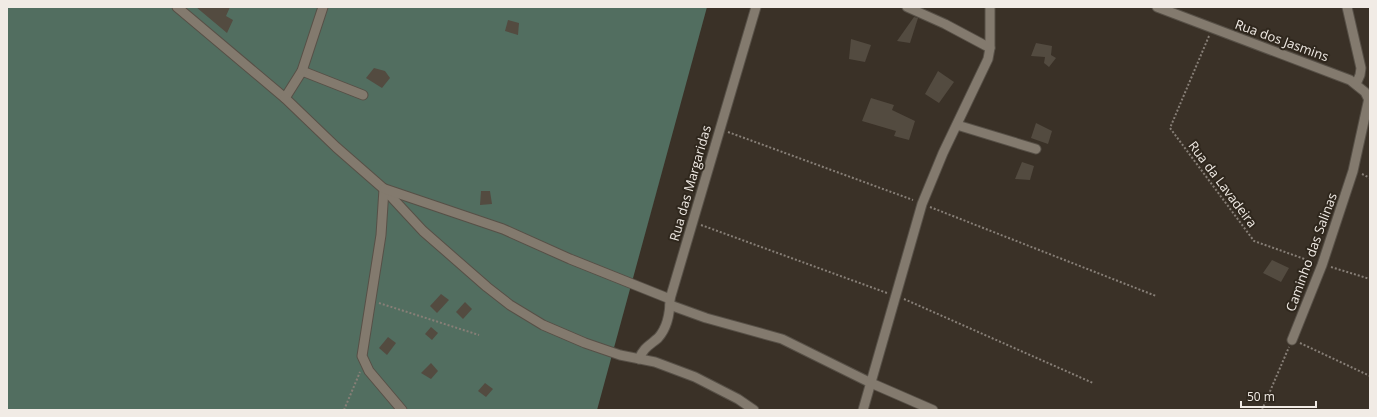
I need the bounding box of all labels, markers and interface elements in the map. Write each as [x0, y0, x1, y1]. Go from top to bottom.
street label: Rua dos Jasmins [1233, 15, 1331, 65]
street label: Rua das Margaridas [665, 123, 715, 243]
street label: Rua da Lavadeira [1185, 137, 1261, 231]
street label: Caminho das Salinas [1281, 190, 1341, 314]
scale bar [1241, 383, 1316, 409]
text: 50 m [1247, 388, 1275, 405]

